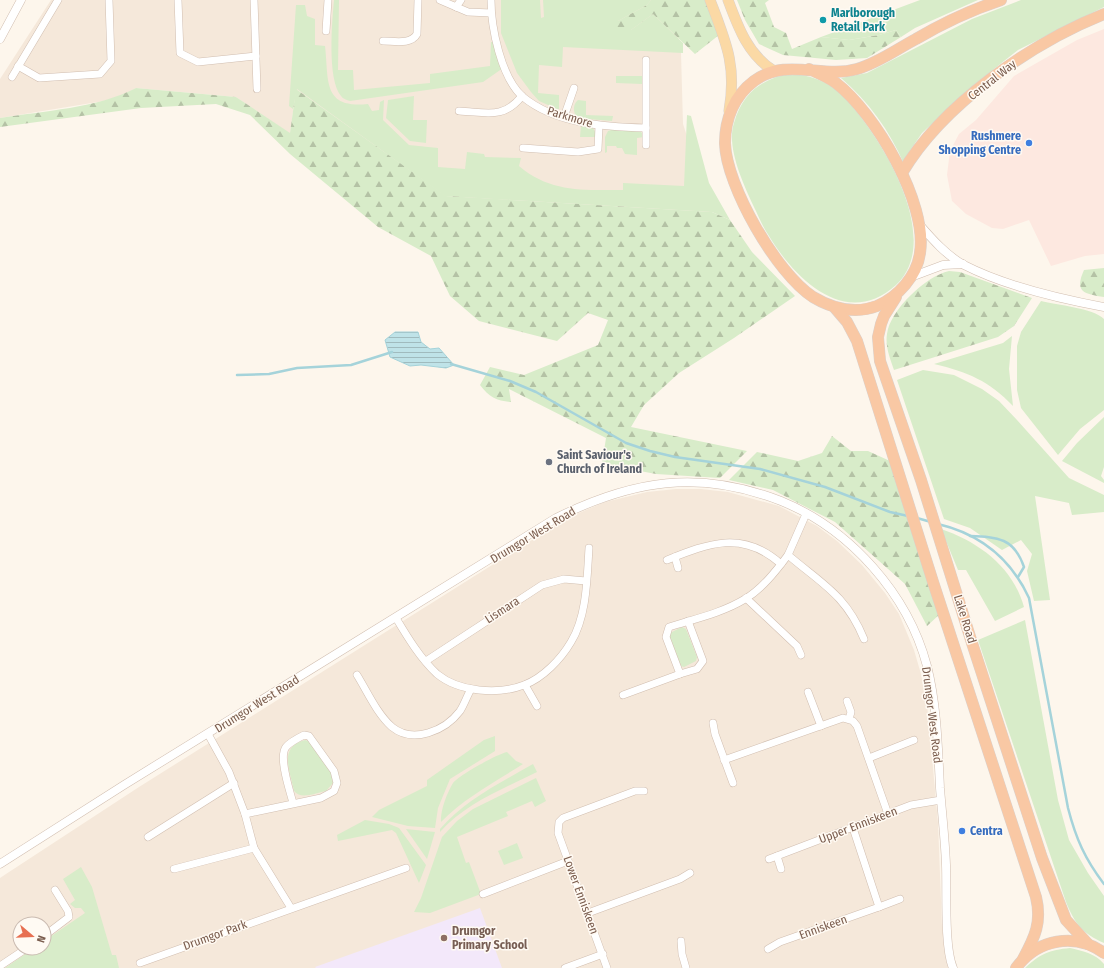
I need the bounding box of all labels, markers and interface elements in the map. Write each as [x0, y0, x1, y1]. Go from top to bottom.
place label: Marlborough Retail Park [831, 6, 895, 34]
marker: Marlborough Retail Park [818, 15, 828, 25]
street label: Central Way [965, 56, 1019, 103]
street label: Parkmore [546, 103, 594, 131]
place label: Rushmere Shopping Centre [938, 129, 1021, 157]
marker: Rushmere Shopping Centre [1024, 138, 1034, 148]
place label: Saint Saviour's Church of Ireland [557, 448, 642, 476]
marker: Saint Saviour's Church of Ireland [544, 457, 554, 467]
street label: Drumgor West Road [488, 504, 578, 566]
street label: Lake Road [951, 593, 979, 645]
street label: Lismara [482, 594, 522, 626]
street label: Drumgor West Road [919, 666, 945, 764]
street label: Drumgor West Road [212, 672, 302, 736]
street label: Upper Enniskeen [817, 804, 899, 846]
place label: Centra [970, 824, 1003, 838]
marker: Centra [957, 826, 967, 836]
street label: Lower Enniskeen [560, 854, 602, 936]
street label: Enniskeen [797, 912, 849, 942]
north arrow [12, 916, 52, 956]
street label: Drumgor Park [181, 917, 249, 953]
place label: Drumgor Primary School [452, 924, 528, 952]
marker: Drumgor Primary School [439, 933, 449, 943]
text: N [34, 934, 48, 944]

